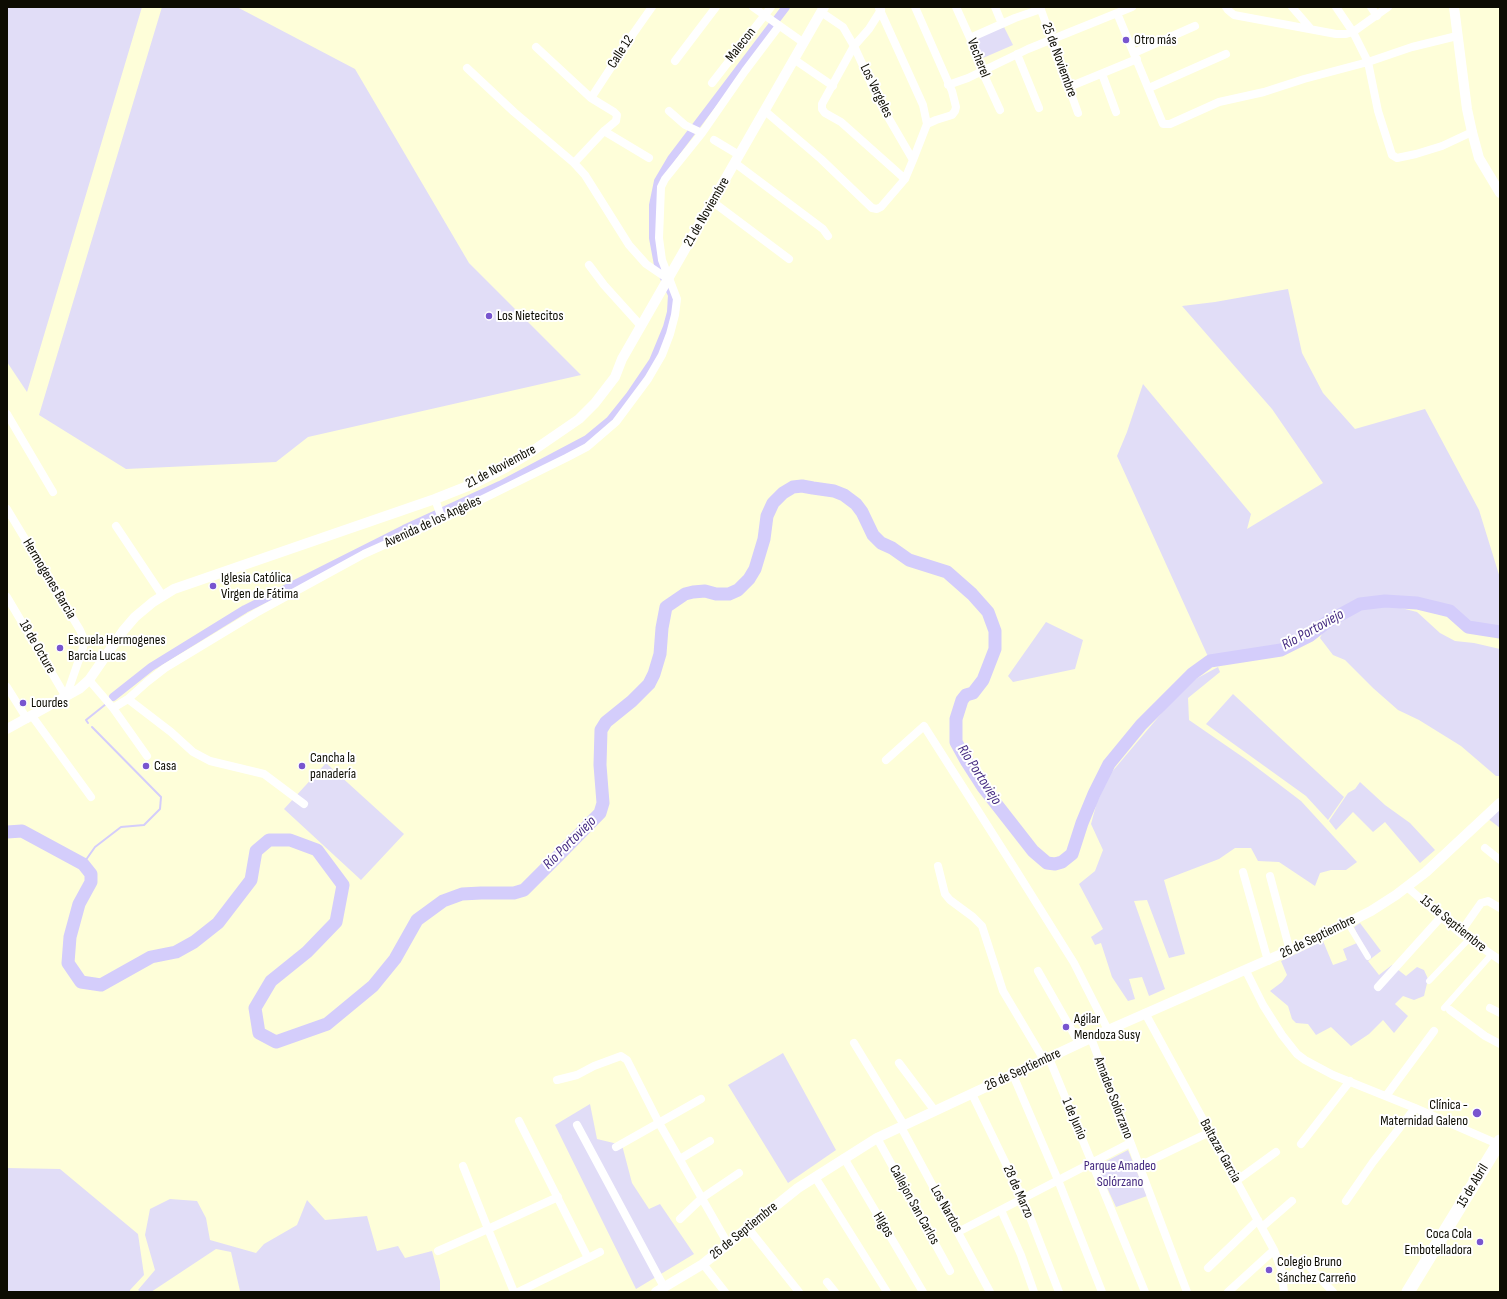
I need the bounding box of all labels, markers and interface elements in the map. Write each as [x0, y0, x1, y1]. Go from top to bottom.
street label: 25 de Noviembre [1038, 20, 1080, 100]
street label: Malecon [722, 24, 760, 66]
street label: Calle 12 [604, 32, 638, 72]
place label: Otro más [1134, 32, 1176, 48]
marker: Otro más [1121, 35, 1131, 45]
street label: Vecherel [963, 36, 993, 80]
street label: Los Vergeles [856, 61, 896, 121]
street label: 21 de Noviembre [680, 174, 734, 250]
place label: Los Nietecitos [497, 308, 563, 324]
marker: Los Nietecitos [484, 311, 494, 321]
street label: 21 de Noviembre [463, 441, 539, 493]
street label: Avenida de los Angeles [382, 492, 484, 552]
street label: Hermogenes Barcia [18, 536, 80, 622]
place label: Iglesia Católica Virgen de Fátima [221, 570, 298, 602]
marker: Iglesia Católica Virgen de Fátima [208, 581, 218, 591]
water label: Río Portoviejo [1279, 606, 1347, 654]
street label: 18 de Octure [15, 617, 59, 677]
place label: Escuela Hermogenes Barcia Lucas [68, 632, 165, 664]
marker: Escuela Hermogenes Barcia Lucas [55, 643, 65, 653]
place label: Lourdes [31, 695, 68, 711]
marker: Lourdes [18, 698, 28, 708]
water label: Río Portoviejo [953, 742, 1005, 808]
place label: Cancha la panadería [310, 750, 356, 782]
place label: Casa [154, 758, 176, 774]
marker: Casa [141, 761, 151, 771]
marker: Cancha la panadería [297, 761, 307, 771]
water label: Río Portoviejo [540, 813, 600, 873]
street label: 15 de Septiembre [1416, 892, 1490, 956]
street label: 26 de Septiembre [1277, 911, 1359, 963]
place label: Agilar Mendoza Susy [1074, 1011, 1140, 1044]
marker: Agilar Mendoza Susy [1061, 1022, 1071, 1032]
street label: 26 de Septiembre [982, 1045, 1064, 1095]
street label: Amadeo Solórzano [1090, 1055, 1136, 1141]
street label: 1 de Junio [1058, 1095, 1090, 1143]
place label: Clínica - Maternidad Galeno [1380, 1097, 1468, 1130]
marker: Clínica - Maternidad Galeno [1471, 1107, 1483, 1119]
street label: Baltazar Garcia [1196, 1116, 1244, 1186]
park label: Parque Amadeo Solórzano [1084, 1158, 1156, 1190]
street label: 15 de Abril [1454, 1161, 1492, 1211]
street label: Callejon San Carlos [885, 1162, 943, 1248]
street label: 28 de Marzo [999, 1163, 1037, 1221]
street label: Los Nardos [926, 1183, 966, 1235]
street label: 26 de Septiembre [707, 1199, 781, 1263]
street label: HIgos [869, 1209, 897, 1241]
place label: Coca Cola Embotelladora [1404, 1226, 1472, 1258]
marker: Coca Cola Embotelladora [1475, 1237, 1485, 1247]
place label: Colegio Bruno Sánchez Carreño [1277, 1254, 1356, 1286]
marker: Colegio Bruno Sánchez Carreño [1264, 1265, 1274, 1275]

